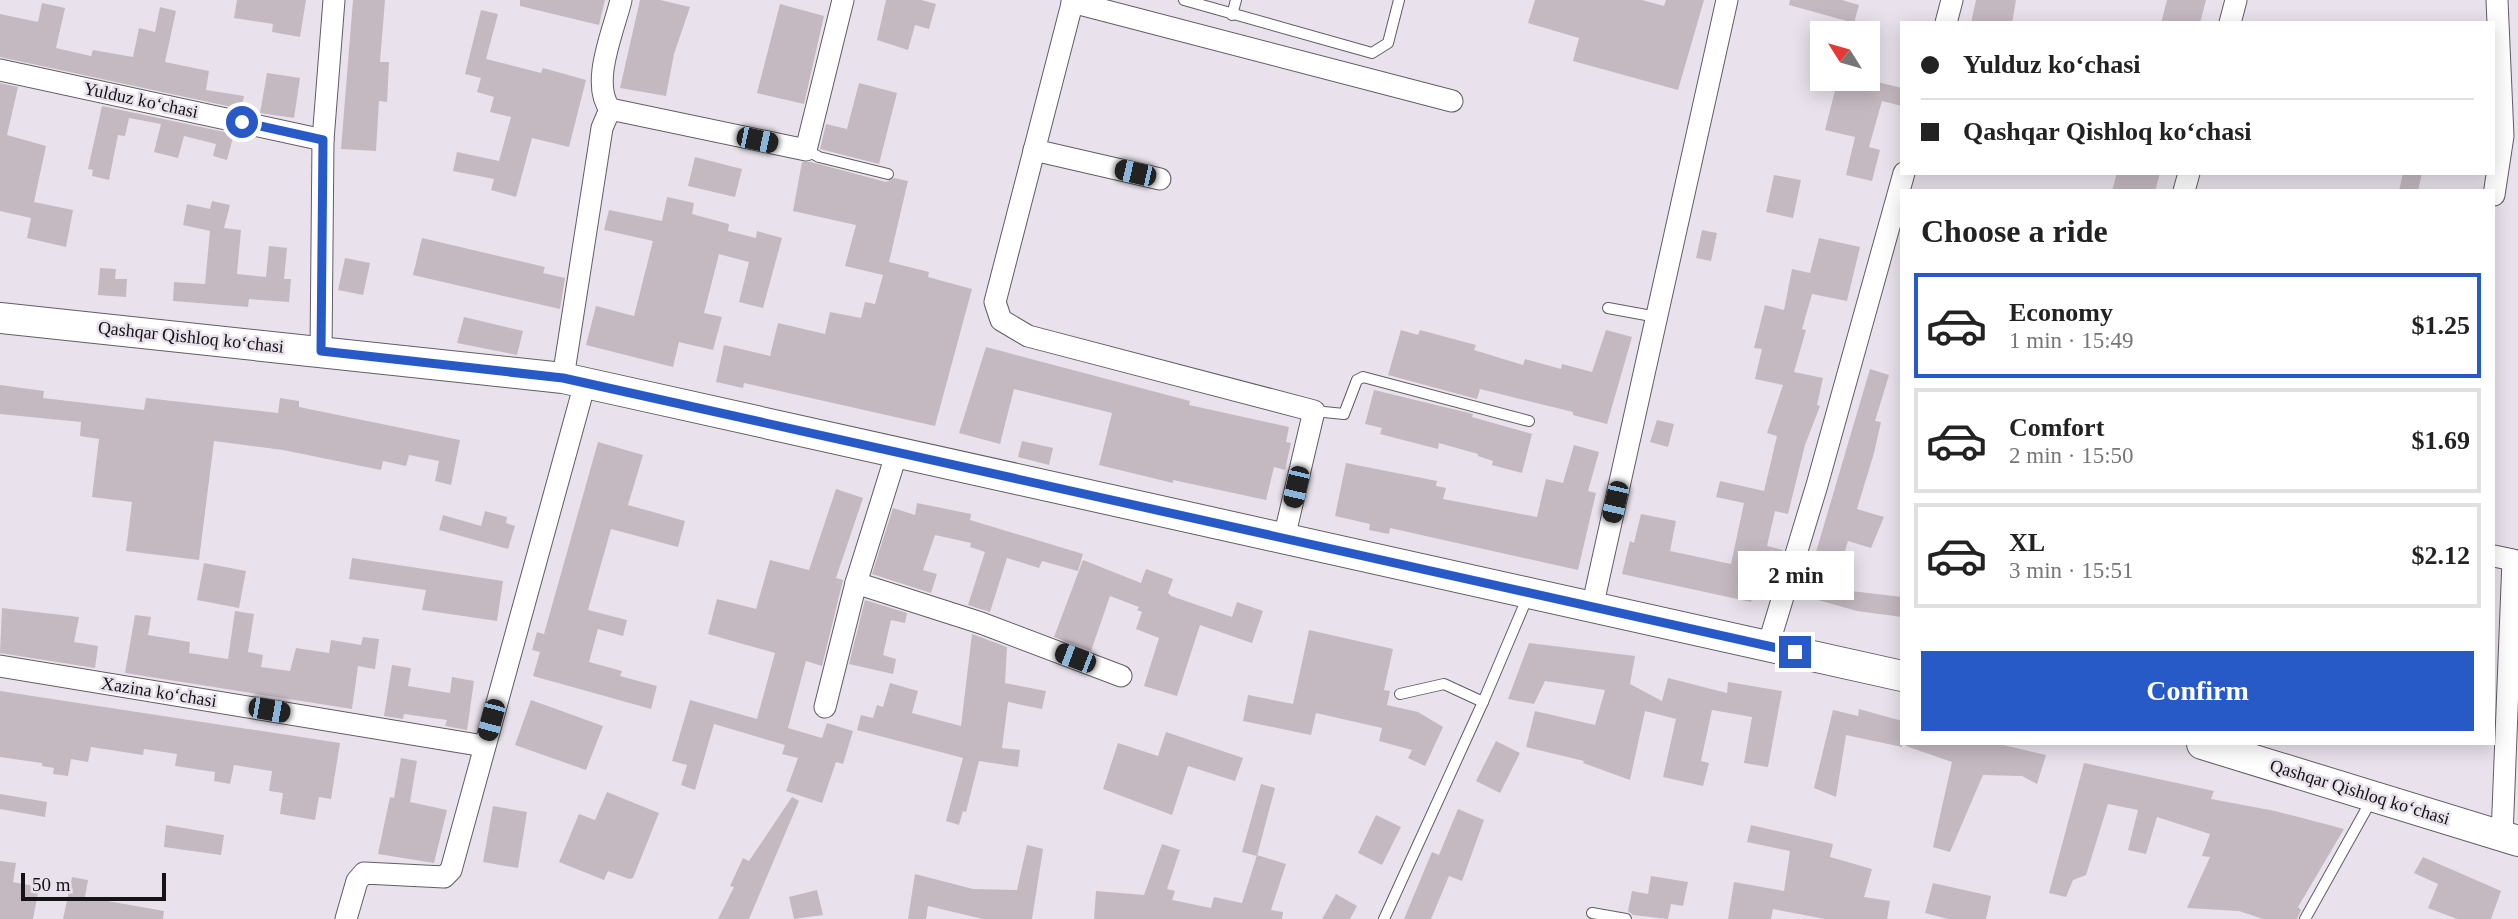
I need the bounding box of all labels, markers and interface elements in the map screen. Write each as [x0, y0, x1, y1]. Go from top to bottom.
north arrow [1810, 21, 1880, 91]
map controls [1810, 21, 1880, 91]
text: Yulduz koʻchasi [1963, 50, 2141, 79]
street label: Yulduz koʻchasi [82, 78, 200, 122]
route start [226, 106, 258, 138]
text: Qashqar Qishloq koʻchasi [1963, 117, 2252, 146]
car [735, 125, 780, 155]
car [1113, 158, 1158, 188]
text: Choose a ride [1921, 213, 2108, 249]
icon: car [1925, 294, 1988, 357]
text: Economy [2009, 298, 2113, 327]
text: $1.25 [2412, 311, 2470, 340]
street label: Qashqar Qishloq koʻchasi [97, 317, 285, 357]
text: 1 min · 15:49 [2009, 328, 2134, 353]
icon: car [1925, 409, 1988, 472]
text: Comfort [2009, 413, 2104, 442]
text: $1.69 [2412, 426, 2470, 455]
text: 2 min · 15:50 [2009, 443, 2134, 468]
car [1282, 464, 1311, 510]
car [1601, 479, 1630, 525]
icon: car [1925, 524, 1988, 587]
text: XL [2009, 528, 2045, 557]
text: $2.12 [2412, 541, 2470, 570]
callout: 2 min [1737, 550, 1853, 600]
text: 3 min · 15:51 [2009, 558, 2134, 583]
text: 2 min [1768, 563, 1824, 588]
route end [1779, 636, 1811, 668]
car [1052, 641, 1099, 675]
button: Confirm [1921, 651, 2474, 731]
street label: Xazina koʻchasi [100, 673, 218, 711]
car [247, 696, 292, 724]
car [476, 697, 507, 743]
street label: Qashqar Qishloq koʻchasi [2268, 755, 2452, 829]
scale bar [21, 870, 166, 902]
text: 50 m [32, 874, 71, 895]

